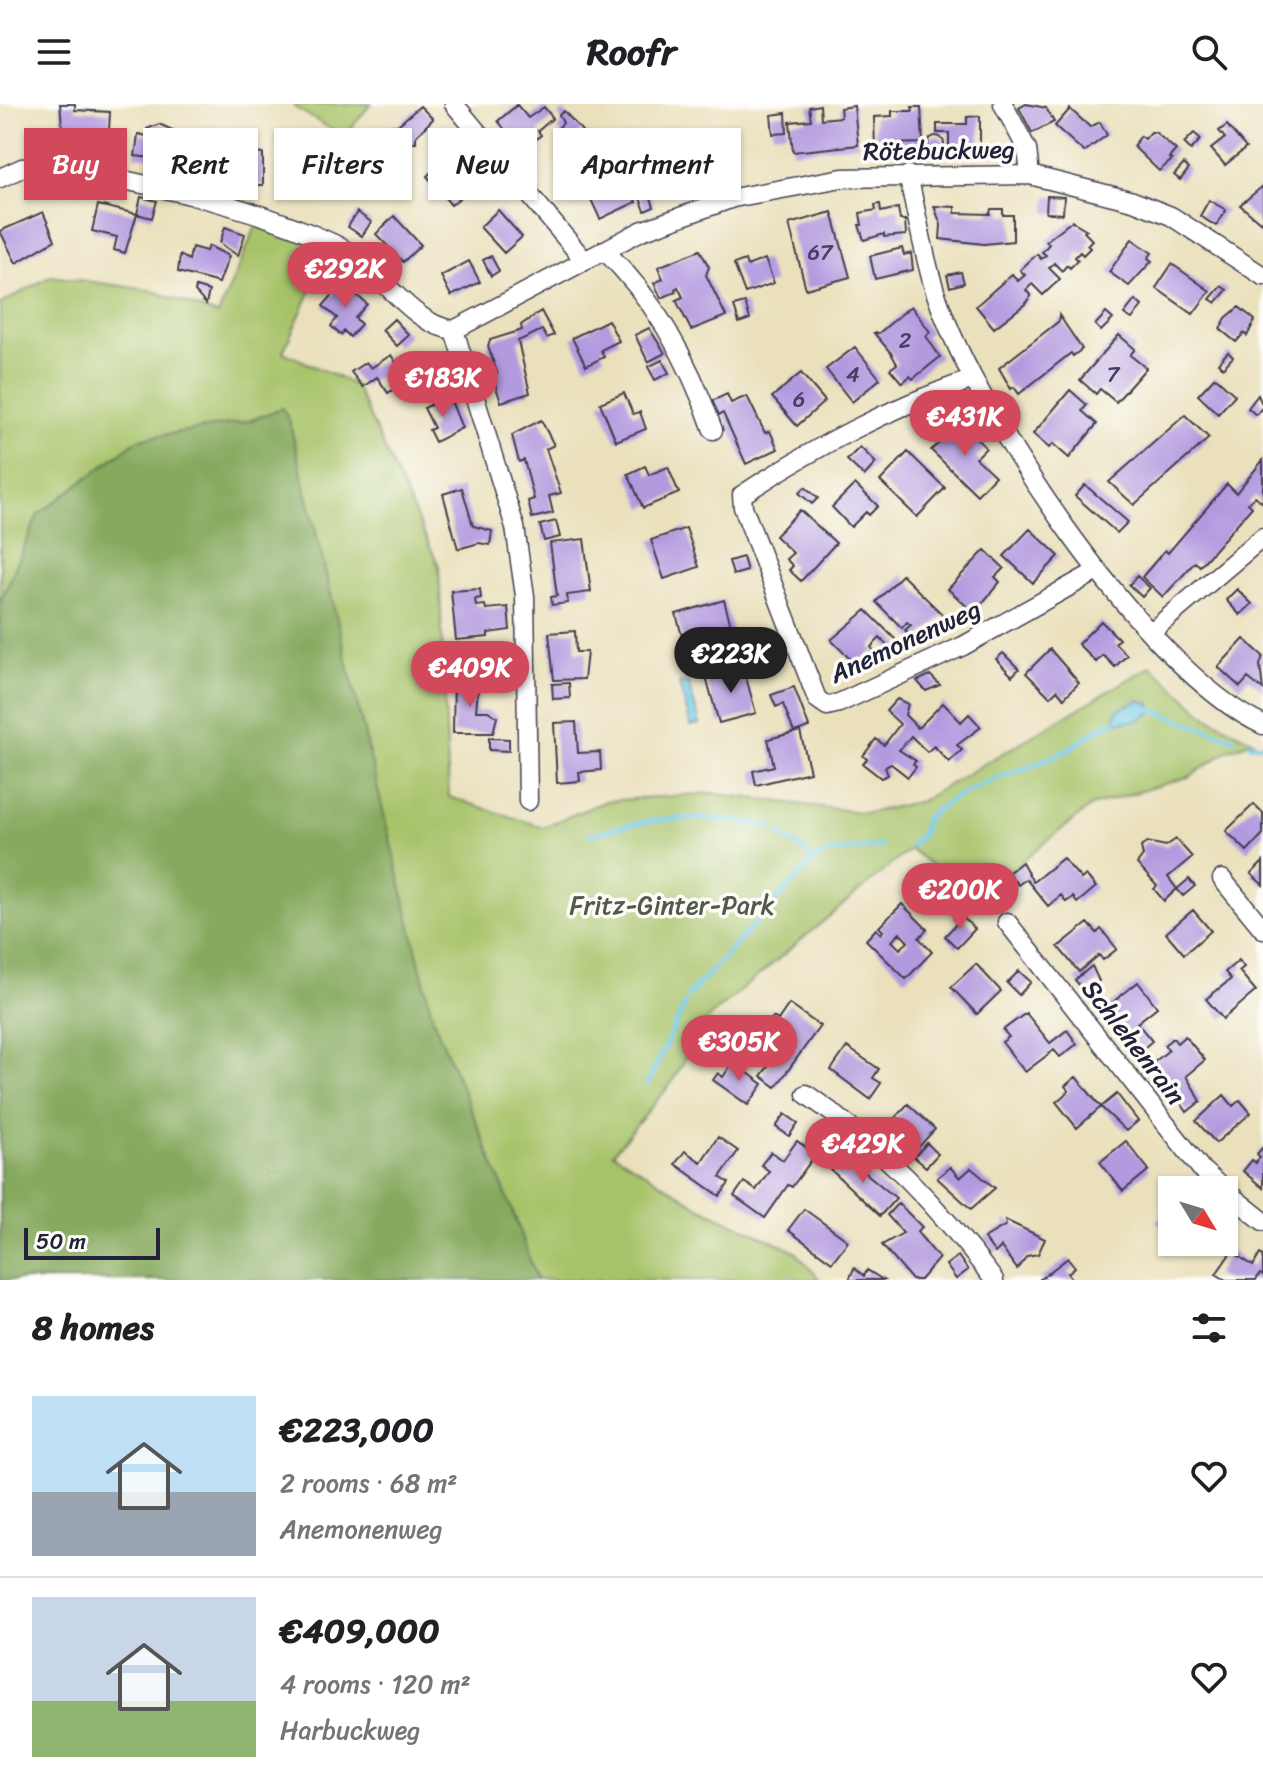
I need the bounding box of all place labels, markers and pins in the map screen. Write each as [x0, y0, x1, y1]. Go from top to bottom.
pin: €292K [289, 242, 401, 310]
pin: €183K [387, 351, 499, 419]
pin: €431K [909, 390, 1021, 458]
pin: €223K [675, 627, 787, 695]
pin: €409K [414, 641, 526, 709]
pin: €200K [904, 863, 1016, 931]
pin: €305K [683, 1015, 795, 1083]
pin: €429K [807, 1117, 919, 1185]

